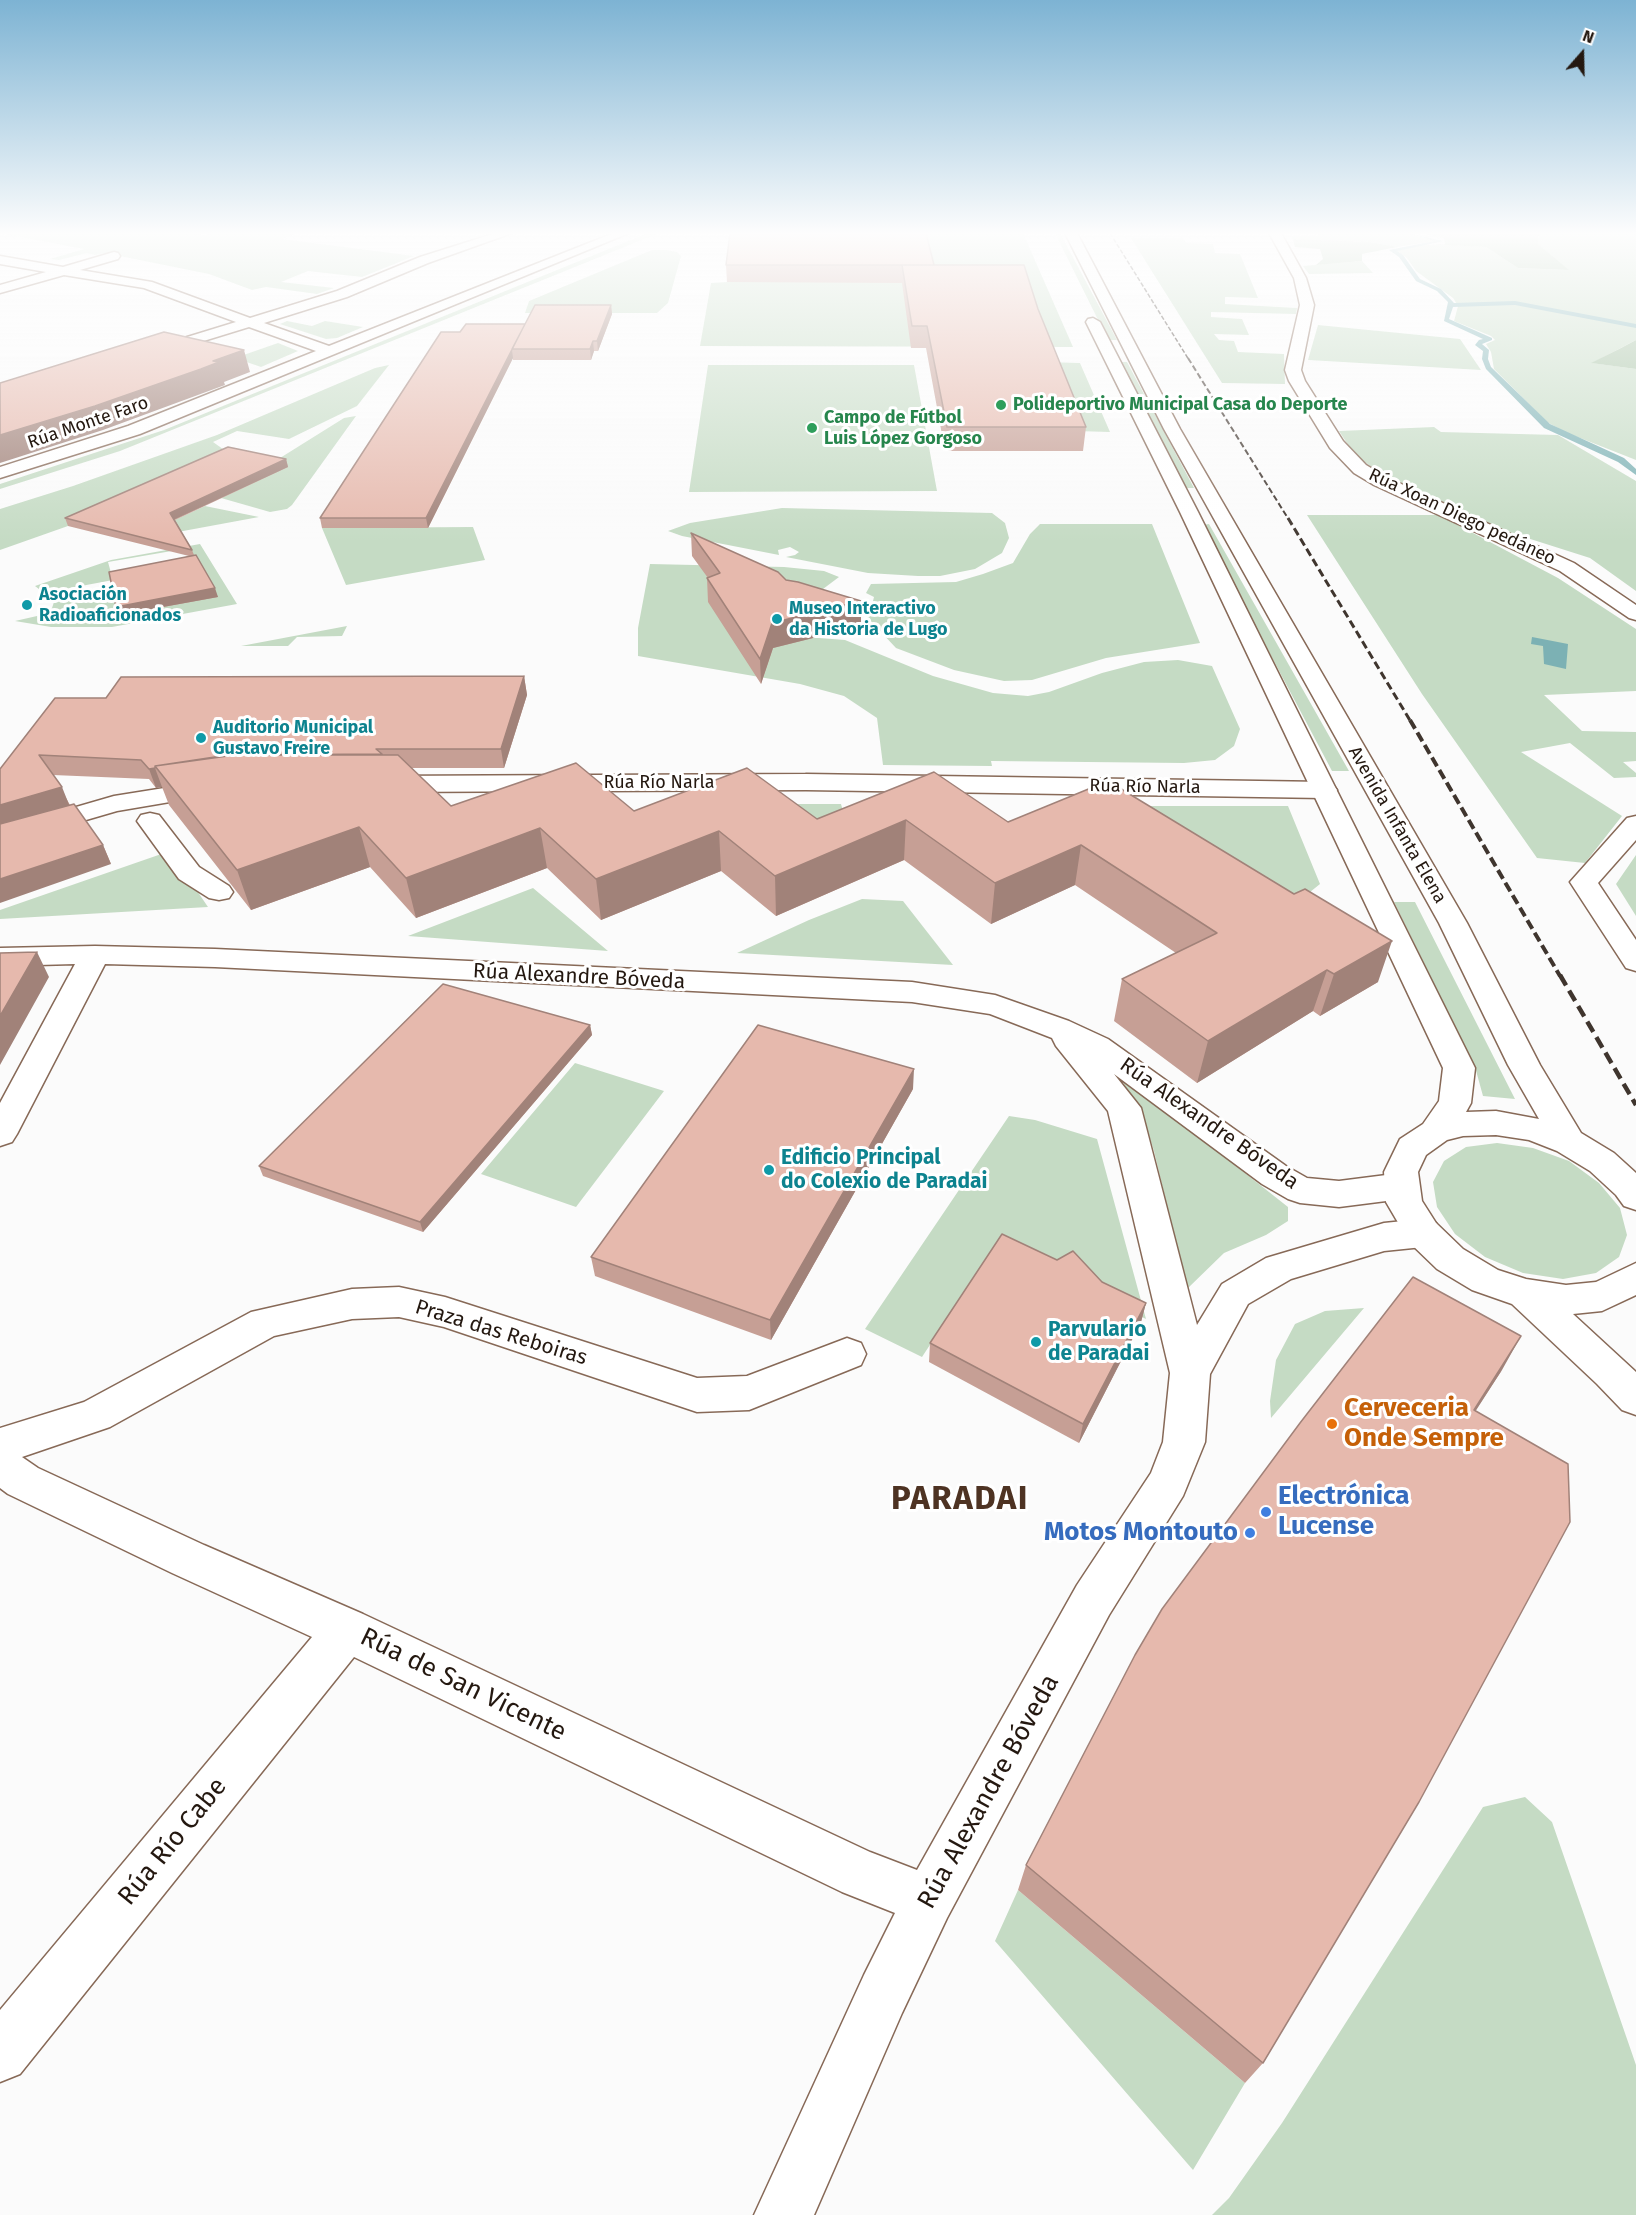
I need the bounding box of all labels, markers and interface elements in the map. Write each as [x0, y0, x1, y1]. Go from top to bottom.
north arrow [1552, 24, 1612, 84]
text: N [1580, 26, 1597, 47]
street label: Rúa Monte Faro [25, 392, 151, 454]
place label: Polideportivo Municipal Casa do Deporte [1013, 394, 1348, 416]
marker: Polideportivo Municipal Casa do Deporte [994, 398, 1008, 412]
place label: Campo de Fútbol Luis López Gorgoso [824, 407, 982, 450]
marker: Campo de Fútbol Luis López Gorgoso [805, 421, 819, 435]
street label: Rúa Xoan Diego pedáneo [1365, 464, 1559, 570]
place label: Asociación Radioaficionados [39, 584, 181, 626]
marker: Asociación Radioaficionados [20, 598, 34, 612]
place label: Museo Interactivo da Historia de Lugo [789, 598, 948, 640]
marker: Museo Interactivo da Historia de Lugo [770, 612, 784, 626]
place label: Auditorio Municipal Gustavo Freire [213, 717, 373, 760]
marker: Auditorio Municipal Gustavo Freire [194, 731, 208, 745]
street label: Avenida Infanta Elena [1343, 743, 1451, 907]
street label: Rúa Río Narla [603, 772, 715, 794]
street label: Rúa Río Narla [1089, 775, 1201, 799]
street label: Rúa Alexandre Bóveda [472, 959, 686, 995]
street label: Rúa Alexandre Bóveda [1115, 1053, 1303, 1195]
place label: Edificio Principal do Colexio de Paradai [781, 1145, 988, 1195]
marker: Edificio Principal do Colexio de Paradai [762, 1163, 776, 1177]
street label: Praza das Reboiras [412, 1295, 590, 1371]
place label: Parvulario de Paradai [1048, 1317, 1149, 1367]
marker: Parvulario de Paradai [1029, 1335, 1043, 1349]
place label: Cerveceria Onde Sempre [1344, 1393, 1504, 1454]
marker: Cerveceria Onde Sempre [1325, 1417, 1339, 1431]
district label: PARADAI [891, 1480, 1029, 1520]
place label: Electrónica Lucense [1278, 1481, 1409, 1542]
marker: Electrónica Lucense [1259, 1505, 1273, 1519]
place label: Motos Montouto [1044, 1517, 1238, 1549]
marker: Motos Montouto [1243, 1526, 1257, 1540]
street label: Rúa de San Vicente [355, 1622, 571, 1748]
street label: Rúa Alexandre Bóveda [912, 1669, 1066, 1915]
street label: Rúa Río Cabe [112, 1772, 234, 1912]

